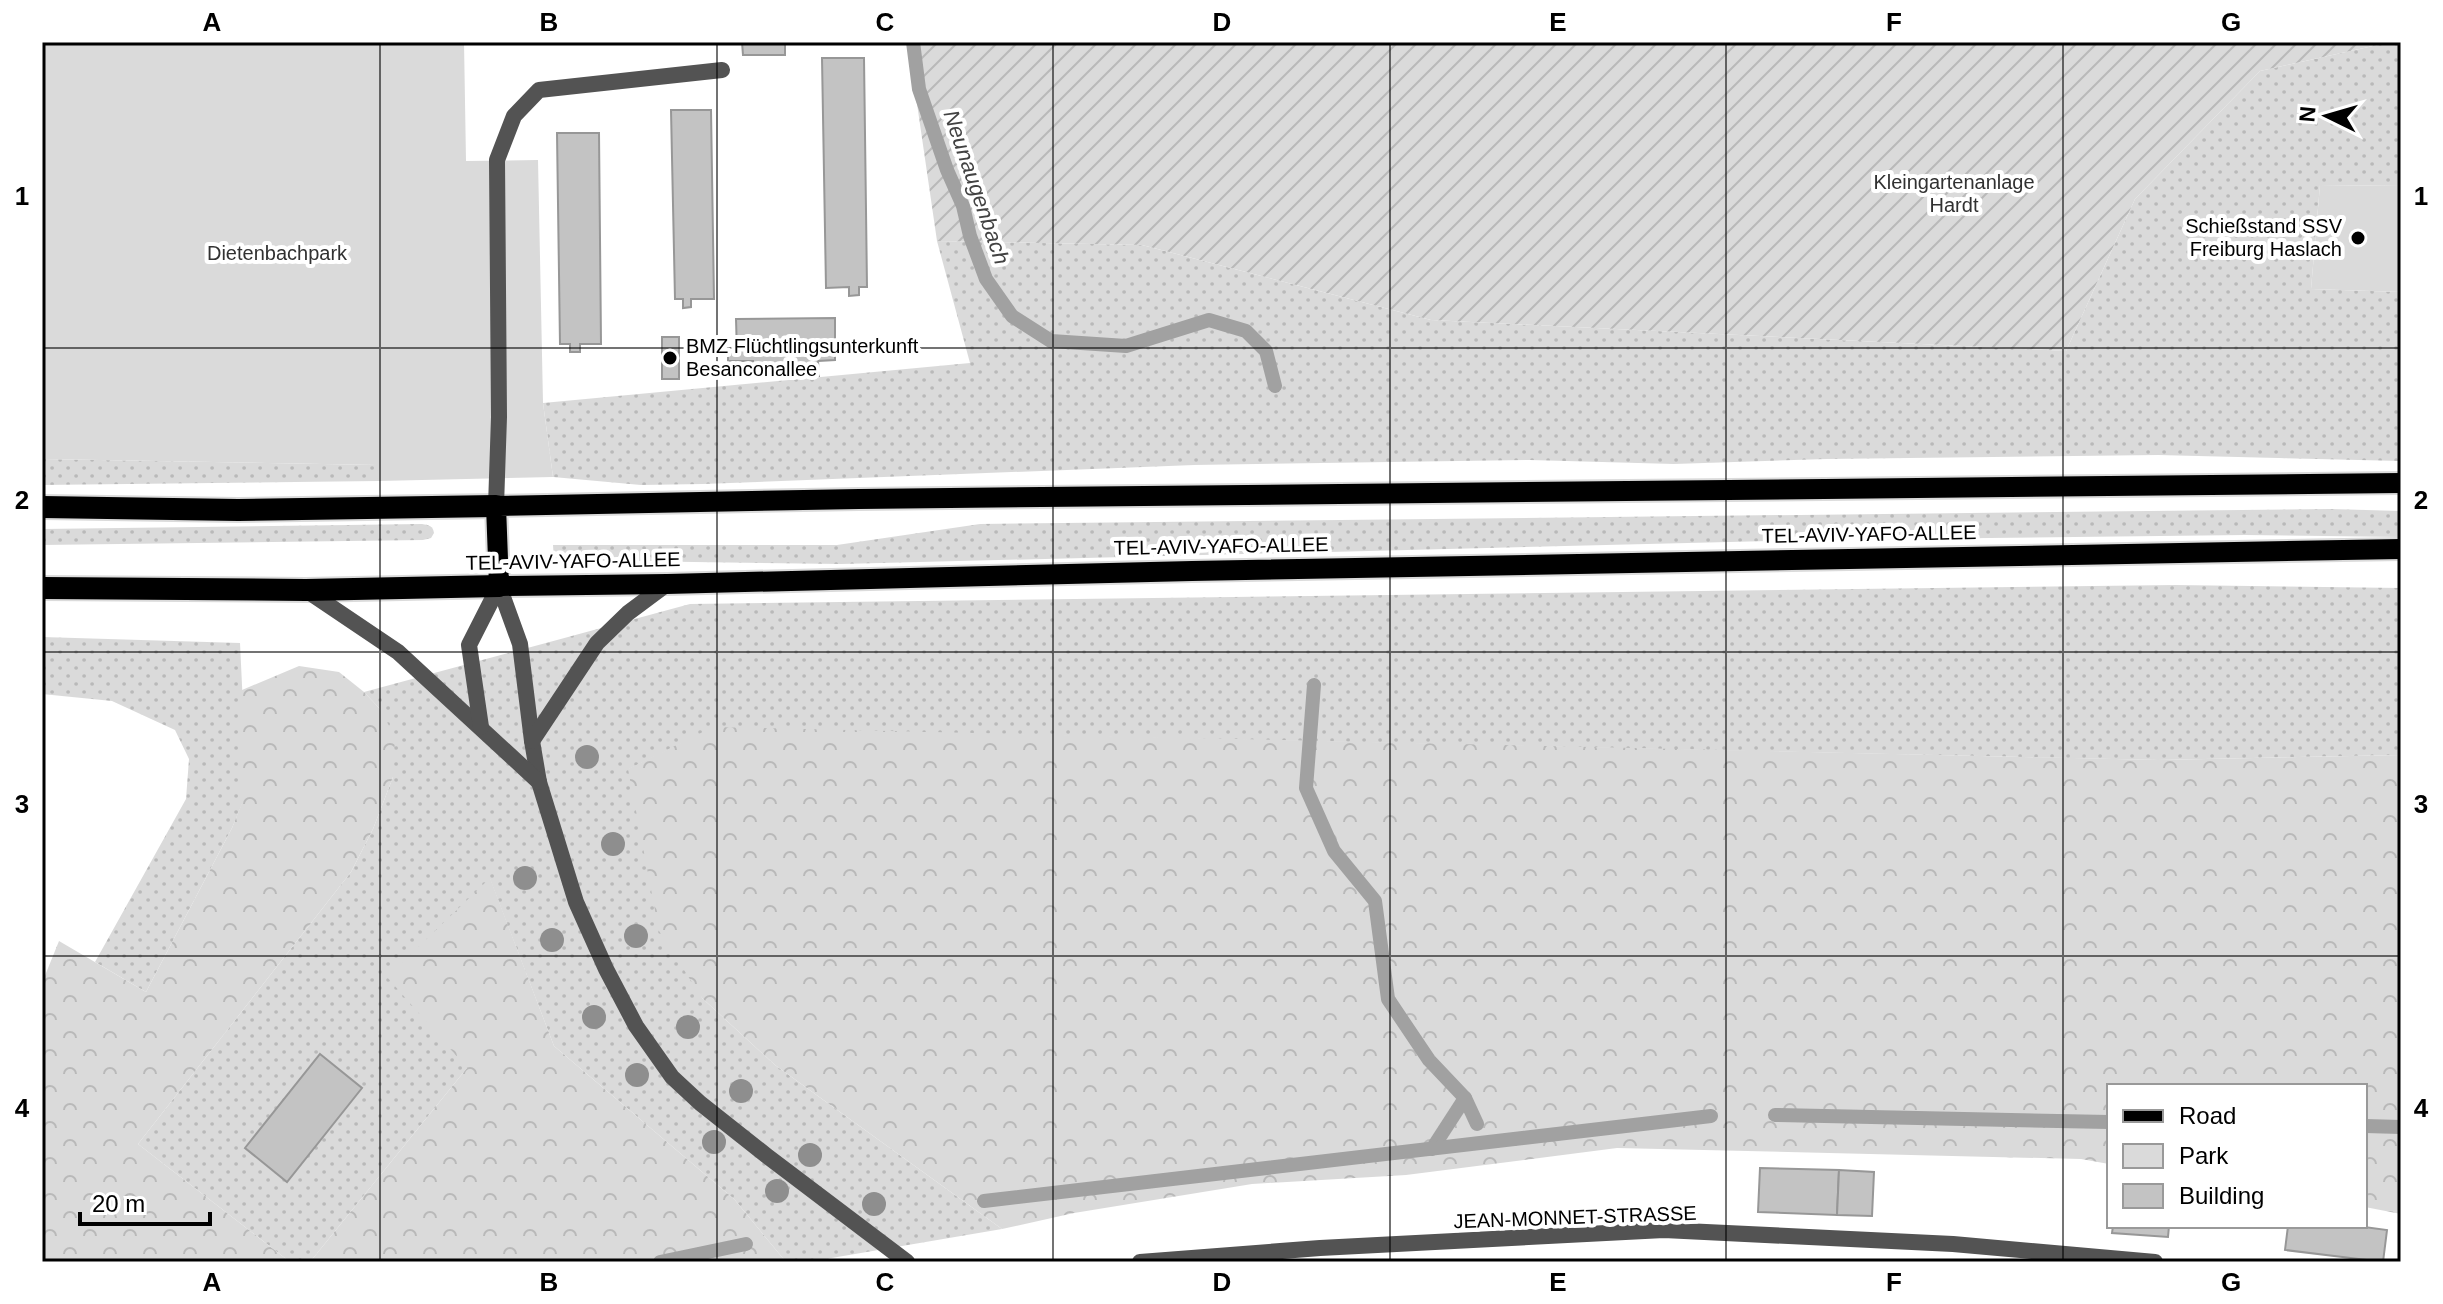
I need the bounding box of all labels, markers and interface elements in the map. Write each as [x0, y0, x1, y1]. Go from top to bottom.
text: A [203, 7, 222, 37]
text: B [540, 7, 558, 37]
text: C [876, 7, 895, 37]
text: D [1213, 7, 1231, 37]
text: E [1549, 7, 1567, 37]
text: F [1886, 7, 1902, 37]
text: G [2221, 7, 2241, 37]
north arrow [2287, 76, 2367, 156]
text: N [2294, 105, 2321, 123]
water label: Neunaugenbach [938, 107, 1015, 268]
park label: Kleingartenanlage Hardt [1873, 171, 2035, 216]
text: 1 [15, 181, 29, 211]
text: 1 [2414, 181, 2428, 211]
place label: Schießstand SSV Freiburg Haslach [2185, 215, 2343, 260]
marker: Schießstand SSV Freiburg Haslach [2349, 229, 2367, 247]
park label: Dietenbachpark [207, 242, 348, 264]
place label: BMZ Flüchtlingsunterkunft Besanconallee [686, 335, 919, 380]
marker: BMZ Flüchtlingsunterkunft Besanconallee [661, 349, 679, 367]
text: 2 [15, 485, 29, 515]
text: 2 [2414, 485, 2428, 515]
street label: TEL-AVIV-YAFO-ALLEE [1761, 521, 1977, 547]
street label: TEL-AVIV-YAFO-ALLEE [1113, 533, 1329, 559]
street label: TEL-AVIV-YAFO-ALLEE [465, 548, 681, 574]
text: 3 [15, 789, 29, 819]
text: 3 [2414, 789, 2428, 819]
legend [2107, 1084, 2367, 1228]
text: 4 [15, 1093, 30, 1123]
text: 4 [2414, 1093, 2429, 1123]
text: Road [2179, 1102, 2236, 1129]
text: Park [2179, 1142, 2229, 1169]
scale bar [80, 1176, 210, 1226]
text: Building [2179, 1182, 2264, 1209]
text: 20 m [92, 1190, 145, 1217]
street label: JEAN-MONNET-STRASSE [1453, 1202, 1697, 1232]
text: A [203, 1267, 222, 1297]
text: B [540, 1267, 558, 1297]
text: C [876, 1267, 895, 1297]
text: D [1213, 1267, 1231, 1297]
text: E [1549, 1267, 1567, 1297]
text: F [1886, 1267, 1902, 1297]
text: G [2221, 1267, 2241, 1297]

